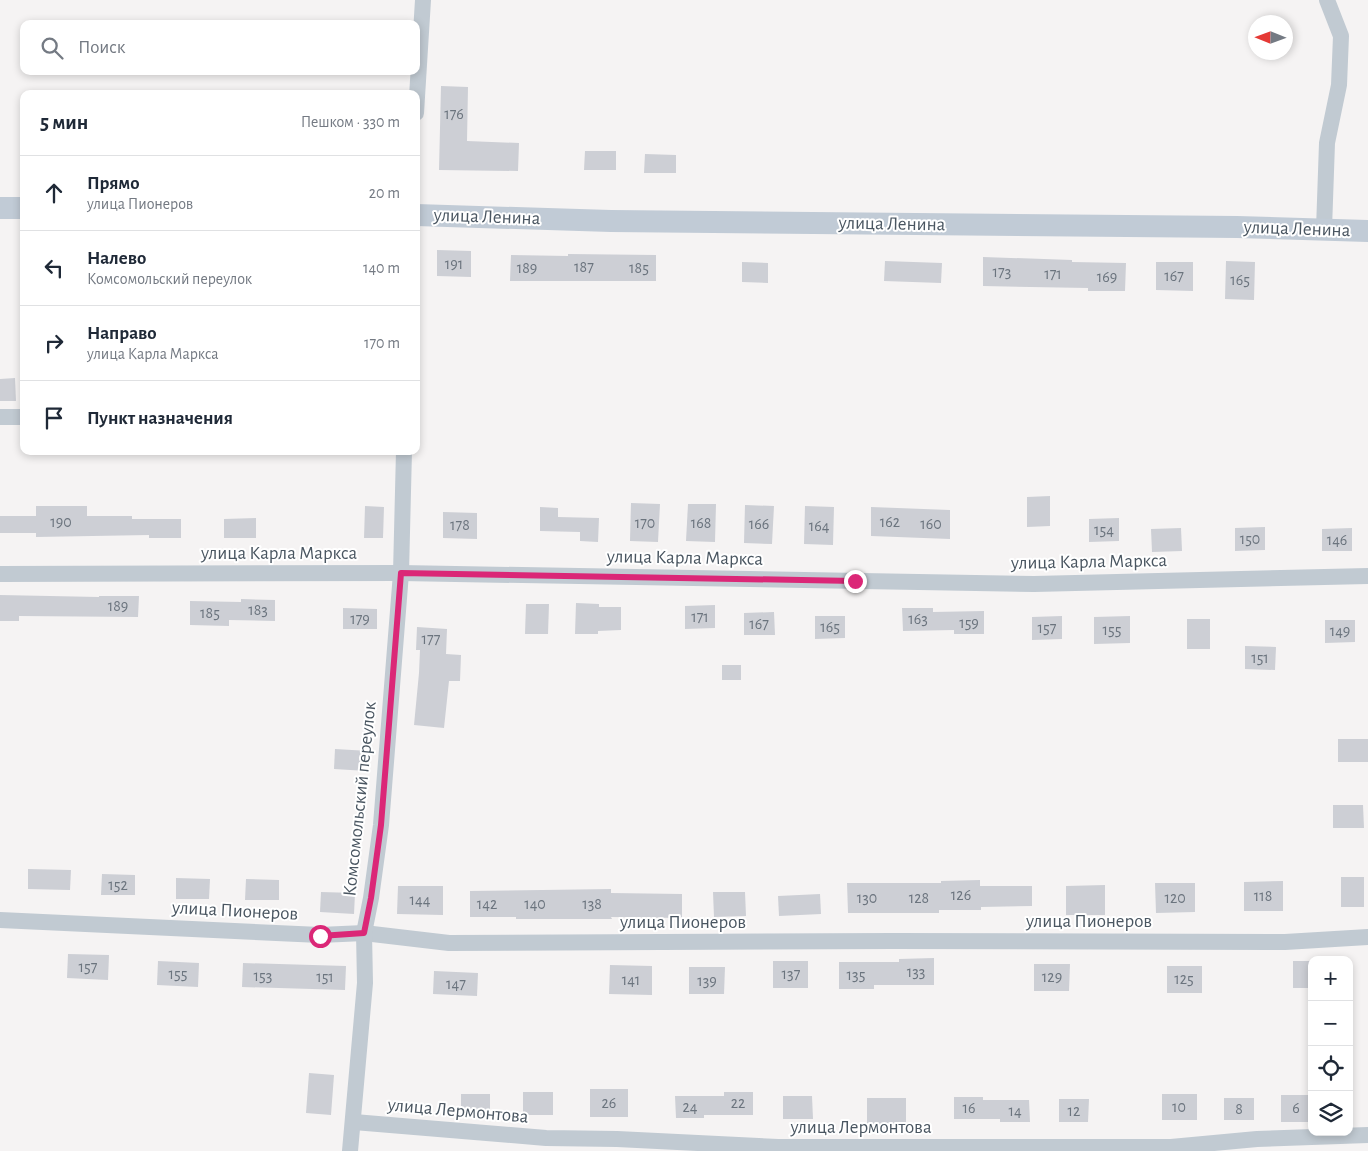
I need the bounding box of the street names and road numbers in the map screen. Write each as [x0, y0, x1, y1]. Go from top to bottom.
street label: улица Ленина [432, 206, 541, 228]
street label: улица Ленина [837, 214, 946, 234]
street label: улица Ленина [1242, 218, 1351, 240]
street label: улица Карла Маркса [200, 544, 357, 563]
street label: улица Карла Маркса [606, 547, 764, 569]
street label: улица Карла Маркса [1010, 551, 1168, 573]
street label: Комсомольский переулок [340, 700, 380, 897]
street label: улица Пионеров [171, 898, 299, 924]
street label: улица Пионеров [1025, 912, 1152, 931]
street label: улица Пионеров [619, 913, 746, 932]
street label: улица Лермонтова [386, 1095, 529, 1127]
street label: улица Лермонтова [789, 1118, 932, 1137]

